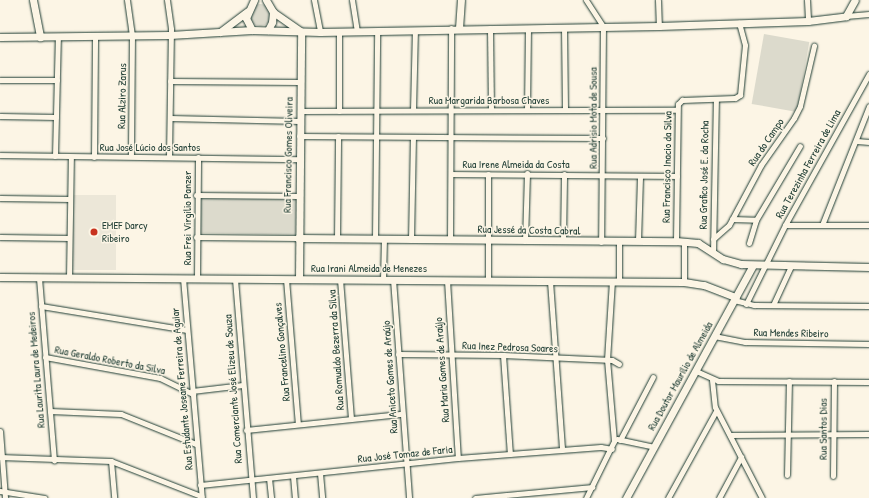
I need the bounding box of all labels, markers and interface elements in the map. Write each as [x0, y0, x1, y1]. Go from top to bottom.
street label: Rua Alziro Zarus [115, 63, 129, 129]
street label: Rua Adrisio Mota de Sousa [586, 67, 600, 169]
street label: Rua Margarida Barbosa Chaves [429, 93, 549, 107]
street label: Rua Francisco Gomes Oliveira [280, 97, 296, 213]
street label: Rua Terezinha Ferreira de Lima [773, 107, 843, 221]
street label: Rua Francisco Inacio da Silva [659, 111, 675, 223]
street label: Rua do Campo [745, 116, 787, 168]
street label: Rua Grafico José E. da Rocha [696, 120, 712, 230]
street label: Rua José Lúcio dos Santos [100, 140, 200, 154]
street label: Rua Irene Almeida da Costa [463, 157, 569, 171]
street label: Rua Frei Virgilio Panzer [180, 171, 194, 265]
place label: EMEF Darcy Ribeiro [102, 219, 148, 245]
street label: Rua Jessé da Costa Cabral [477, 223, 581, 237]
marker: EMEF Darcy Ribeiro [89, 227, 99, 237]
street label: Rua Irani Almeida de Menezes [311, 261, 427, 275]
street label: Rua Romualdo Bezerra da Silva [325, 289, 347, 411]
street label: Rua Francelino Gonçalves [271, 302, 293, 402]
street label: Rua Estudante Joseane Ferreira de Aguiar [168, 307, 196, 471]
street label: Rua Laurita Laura de Medeiros [24, 311, 48, 429]
street label: Rua Comerciante José Elizeu de Souza [221, 314, 245, 464]
street label: Rua Maria Gomes de Araújo [432, 317, 452, 423]
street label: Rua Doutor Maurílio de Almeida [645, 319, 715, 433]
street label: Rua Aniceto Gomes de Araújo [379, 320, 401, 434]
street label: Rua Mendes Ribeiro [753, 326, 829, 340]
street label: Rua Inez Pedrosa Soares [462, 339, 558, 355]
street label: Rua Geraldo Roberto da Silva [54, 343, 166, 377]
street label: Rua Santos Dias [816, 398, 830, 460]
street label: Rua José Tomaz de Faria [357, 442, 453, 466]

